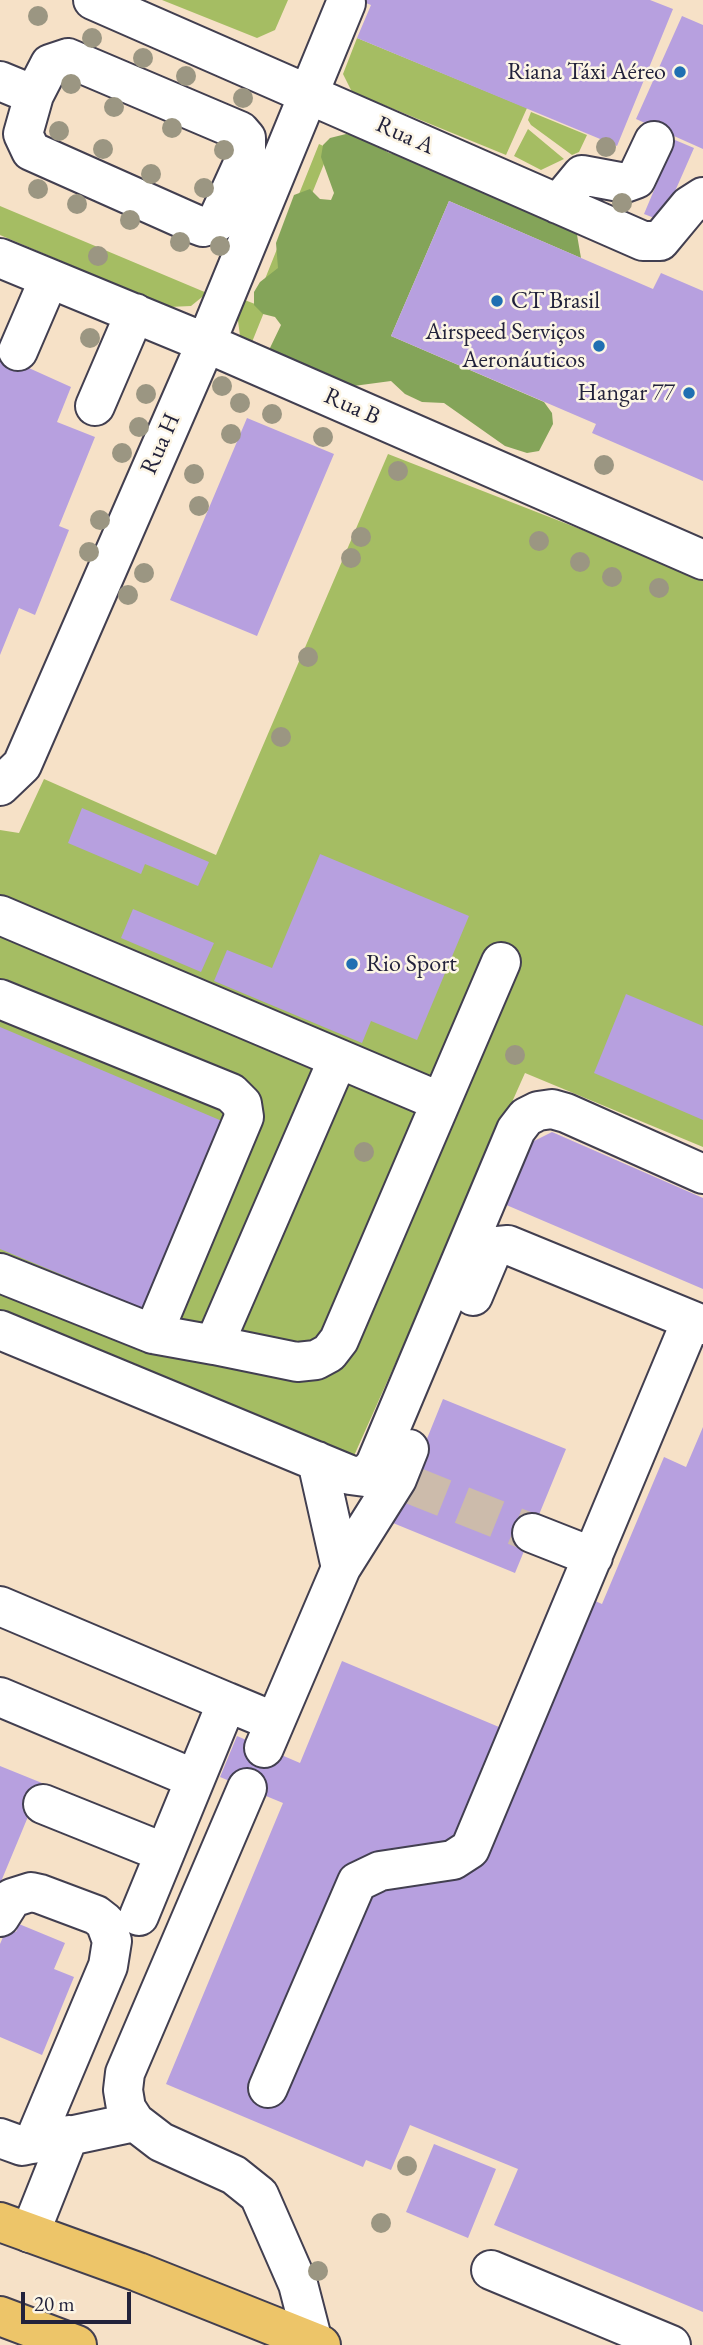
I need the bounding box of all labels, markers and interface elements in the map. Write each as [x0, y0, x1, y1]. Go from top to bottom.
place label: Riana Táxi Aéreo [507, 58, 666, 86]
marker: Riana Táxi Aéreo [672, 64, 688, 80]
street label: Rua A [371, 110, 439, 162]
place label: CT Brasil [511, 287, 600, 315]
marker: CT Brasil [489, 293, 505, 309]
place label: Airspeed Serviços Aeronáuticos [425, 318, 585, 374]
marker: Airspeed Serviços Aeronáuticos [591, 338, 607, 354]
place label: Hangar 77 [577, 379, 675, 407]
street label: Rua B [320, 382, 384, 432]
marker: Hangar 77 [681, 385, 697, 401]
street label: Rua H [135, 409, 187, 479]
place label: Rio Sport [366, 950, 457, 978]
marker: Rio Sport [344, 956, 360, 972]
scale bar [24, 2278, 135, 2322]
text: 20 m [34, 2290, 75, 2317]

